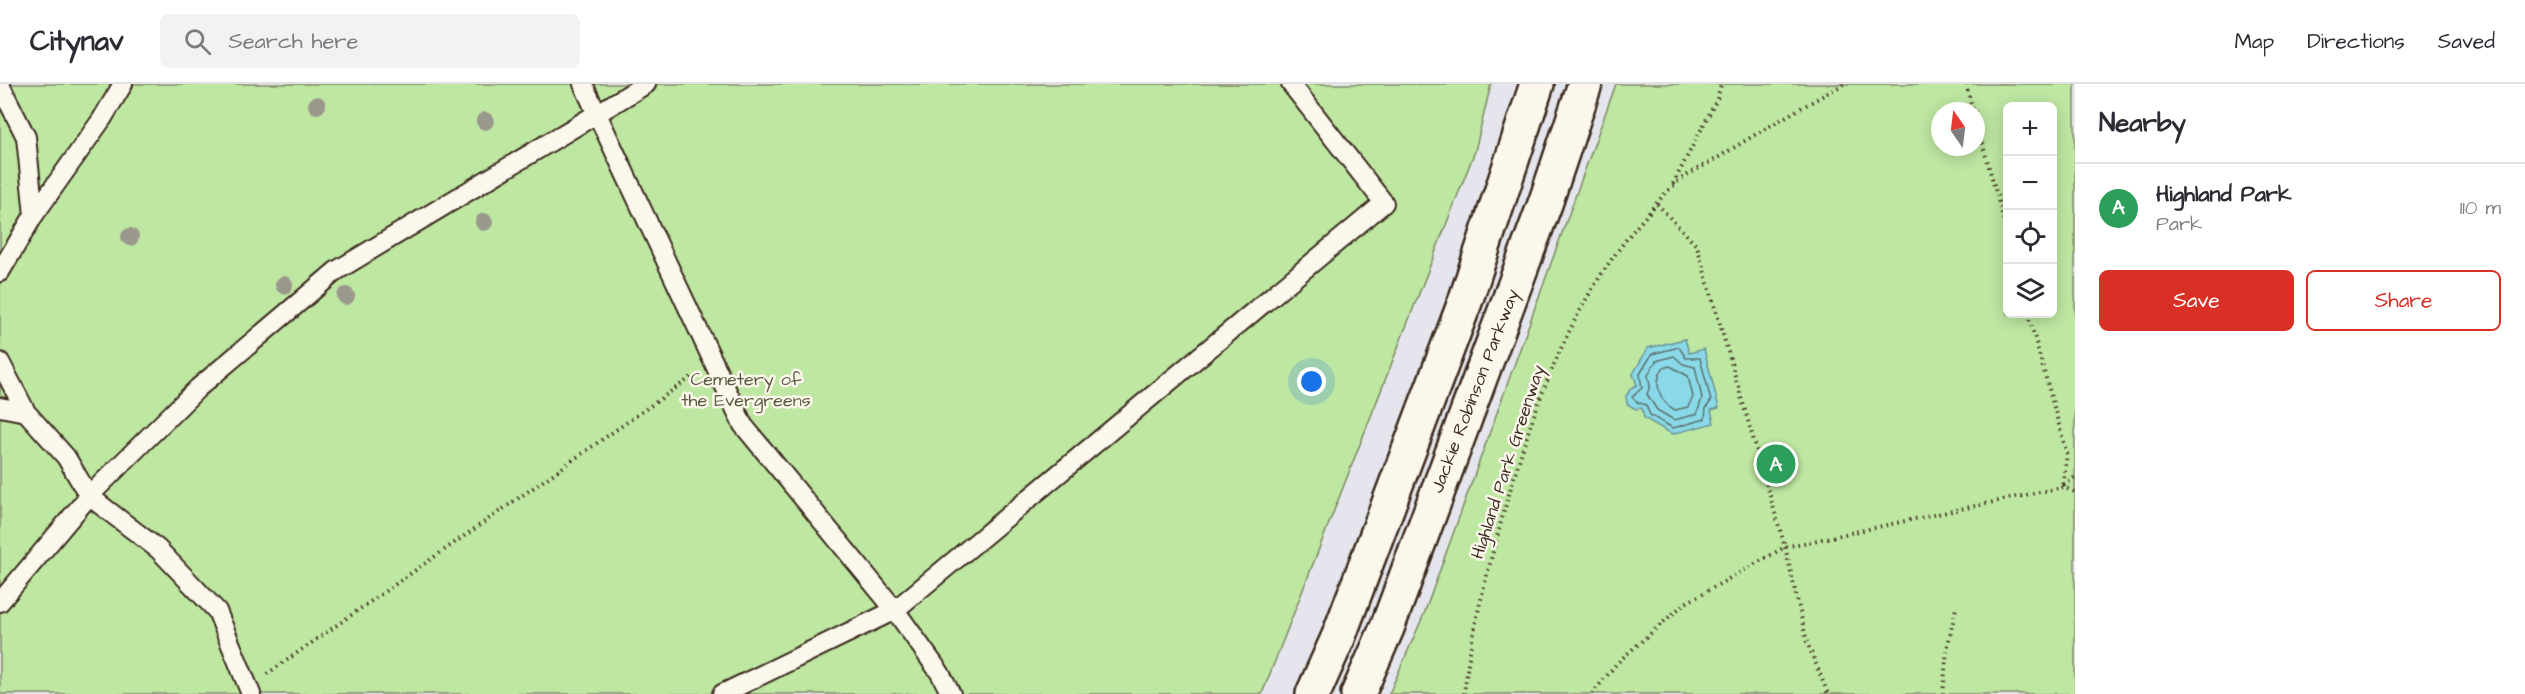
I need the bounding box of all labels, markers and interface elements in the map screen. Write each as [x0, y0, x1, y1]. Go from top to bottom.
search box [160, 14, 580, 68]
text: Citynav [30, 22, 124, 61]
icon: search [181, 25, 214, 58]
text: Search here [229, 26, 358, 57]
text: Map [2234, 27, 2274, 56]
text: Directions [2307, 27, 2405, 56]
text: Saved [2438, 27, 2495, 56]
north arrow [1931, 102, 1985, 156]
map controls [2003, 102, 2057, 318]
button: + [2003, 102, 2057, 156]
text: Nearby [2099, 105, 2186, 141]
button: − [2003, 156, 2057, 210]
text: Highland Park [2156, 179, 2292, 210]
text: A [2112, 194, 2125, 222]
text: 110 m [2460, 194, 2501, 222]
button: locate [2003, 210, 2057, 264]
text: Park [2156, 210, 2202, 238]
button: layers [2003, 264, 2057, 318]
button: Save [2099, 270, 2294, 331]
button: Share [2306, 270, 2501, 331]
street label: Jackie Robinson Parkway [1425, 286, 1526, 497]
street label: Highland Park Greenway [1465, 362, 1552, 562]
park label: Cemetery of the Evergreens [681, 367, 811, 414]
your location [1297, 367, 1326, 396]
pin: A [1756, 442, 1796, 487]

